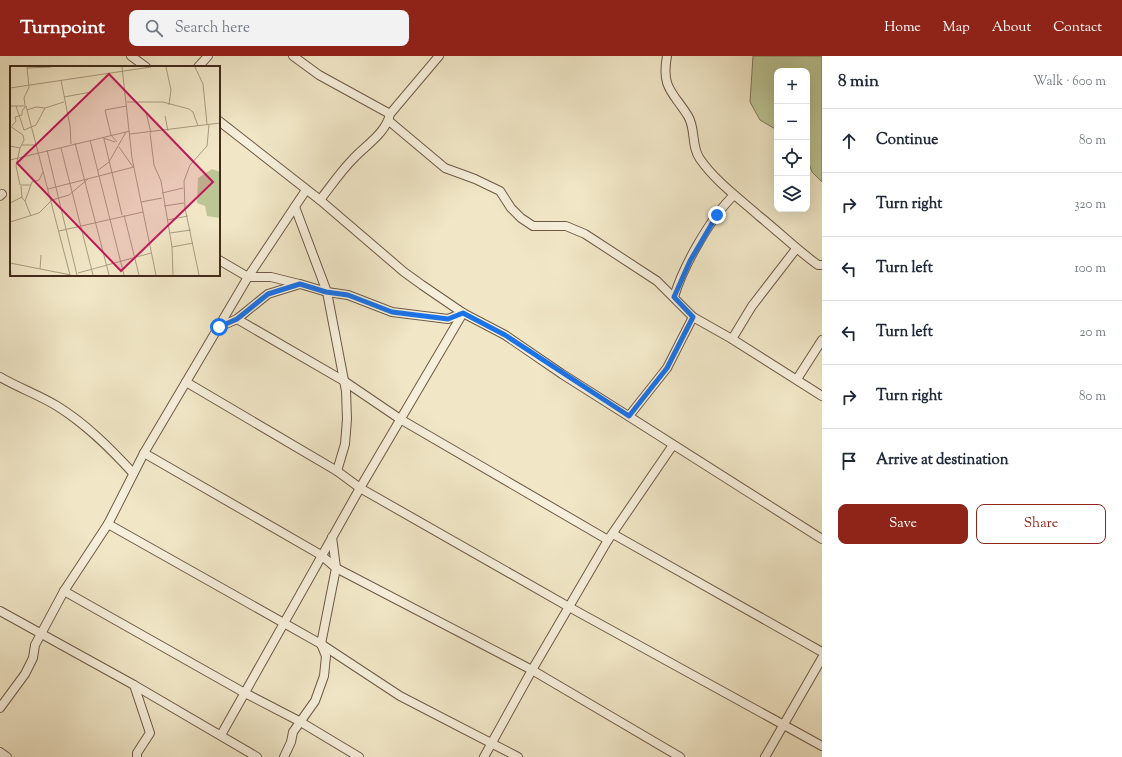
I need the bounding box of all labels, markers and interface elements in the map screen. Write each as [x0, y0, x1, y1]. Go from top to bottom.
search box [129, 10, 409, 46]
text: Turnpoint [20, 15, 105, 42]
icon: search [143, 17, 165, 39]
text: Search here [175, 18, 250, 39]
text: Home [884, 18, 921, 38]
text: Map [943, 18, 970, 38]
text: About [992, 18, 1031, 38]
text: Contact [1053, 18, 1102, 38]
inset map [10, 66, 220, 276]
map controls [774, 68, 810, 212]
button: + [774, 68, 810, 104]
text: 8 min [838, 70, 879, 94]
text: Walk · 600 m [1033, 73, 1106, 91]
button: − [774, 104, 810, 140]
icon: ahead [838, 130, 860, 152]
text: Continue [876, 130, 938, 151]
text: 80 m [1079, 132, 1106, 150]
button: locate [774, 140, 810, 176]
button: layers [774, 176, 810, 212]
icon: right [838, 194, 860, 216]
text: Turn right [876, 194, 942, 215]
text: 320 m [1074, 196, 1106, 214]
route end [708, 206, 726, 224]
icon: left [838, 258, 860, 280]
text: Turn left [876, 258, 933, 279]
text: 100 m [1074, 260, 1106, 278]
route start [210, 318, 228, 336]
icon: left [838, 322, 860, 344]
text: Turn left [876, 322, 933, 343]
text: 20 m [1080, 324, 1106, 342]
icon: right [838, 386, 860, 408]
text: Turn right [876, 386, 942, 407]
text: 80 m [1079, 388, 1106, 406]
icon: arrive [838, 450, 860, 472]
text: Arrive at destination [876, 450, 1009, 471]
button: Save [838, 504, 968, 544]
button: Share [976, 504, 1106, 544]

